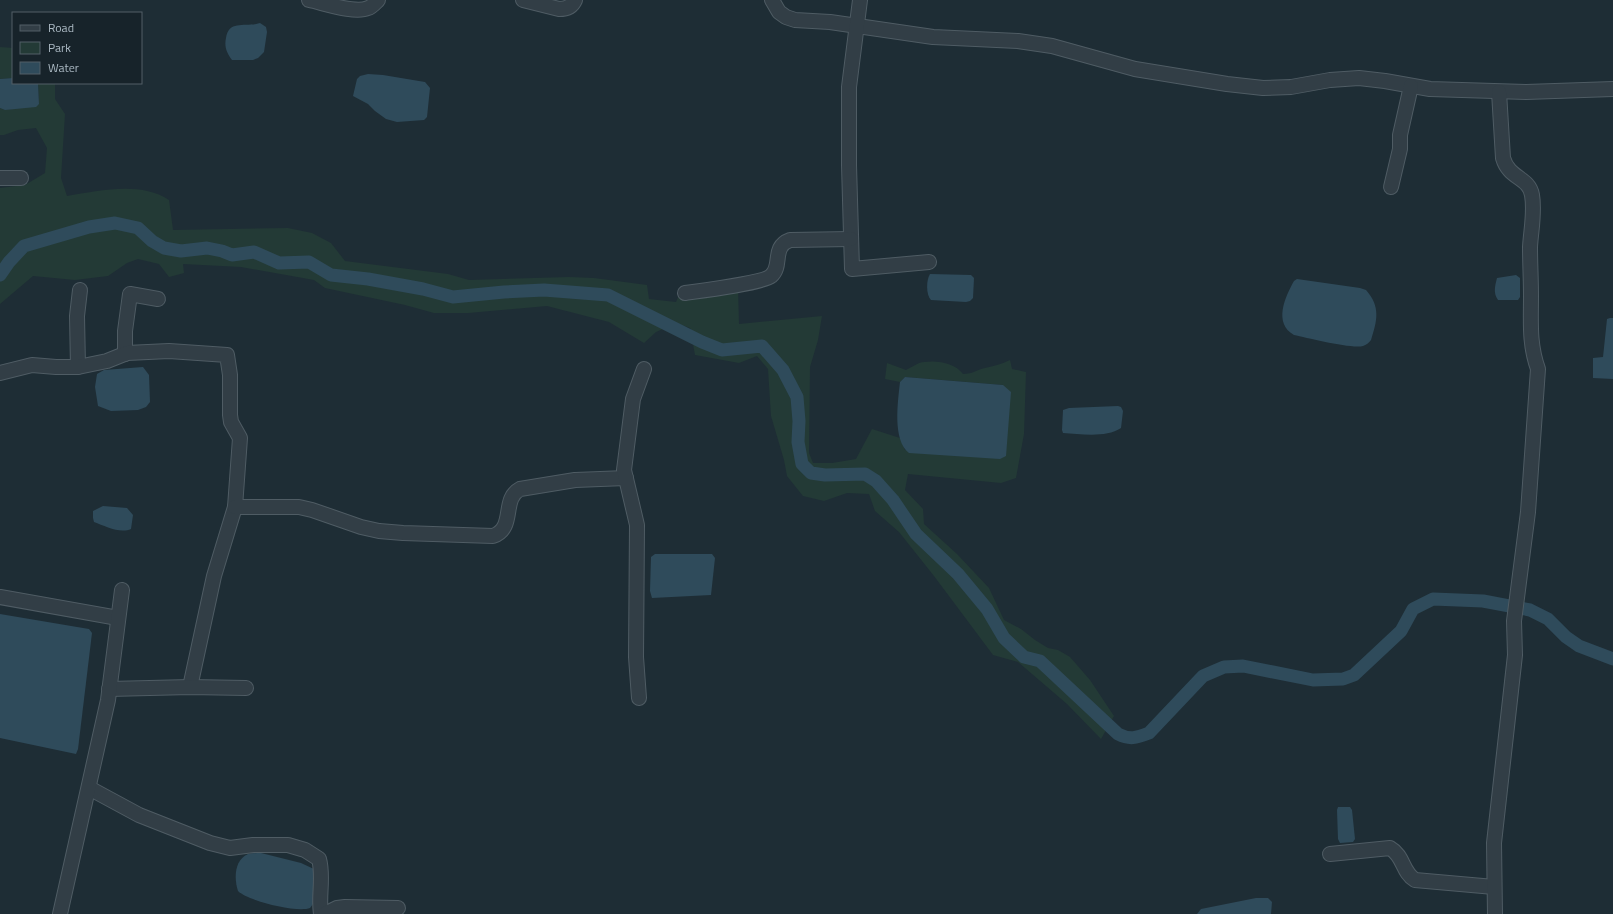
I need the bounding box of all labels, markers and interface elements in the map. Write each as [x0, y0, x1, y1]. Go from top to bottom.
legend [12, 12, 142, 84]
text: Road [48, 18, 74, 37]
text: Park [48, 38, 71, 57]
text: Water [48, 58, 79, 77]

